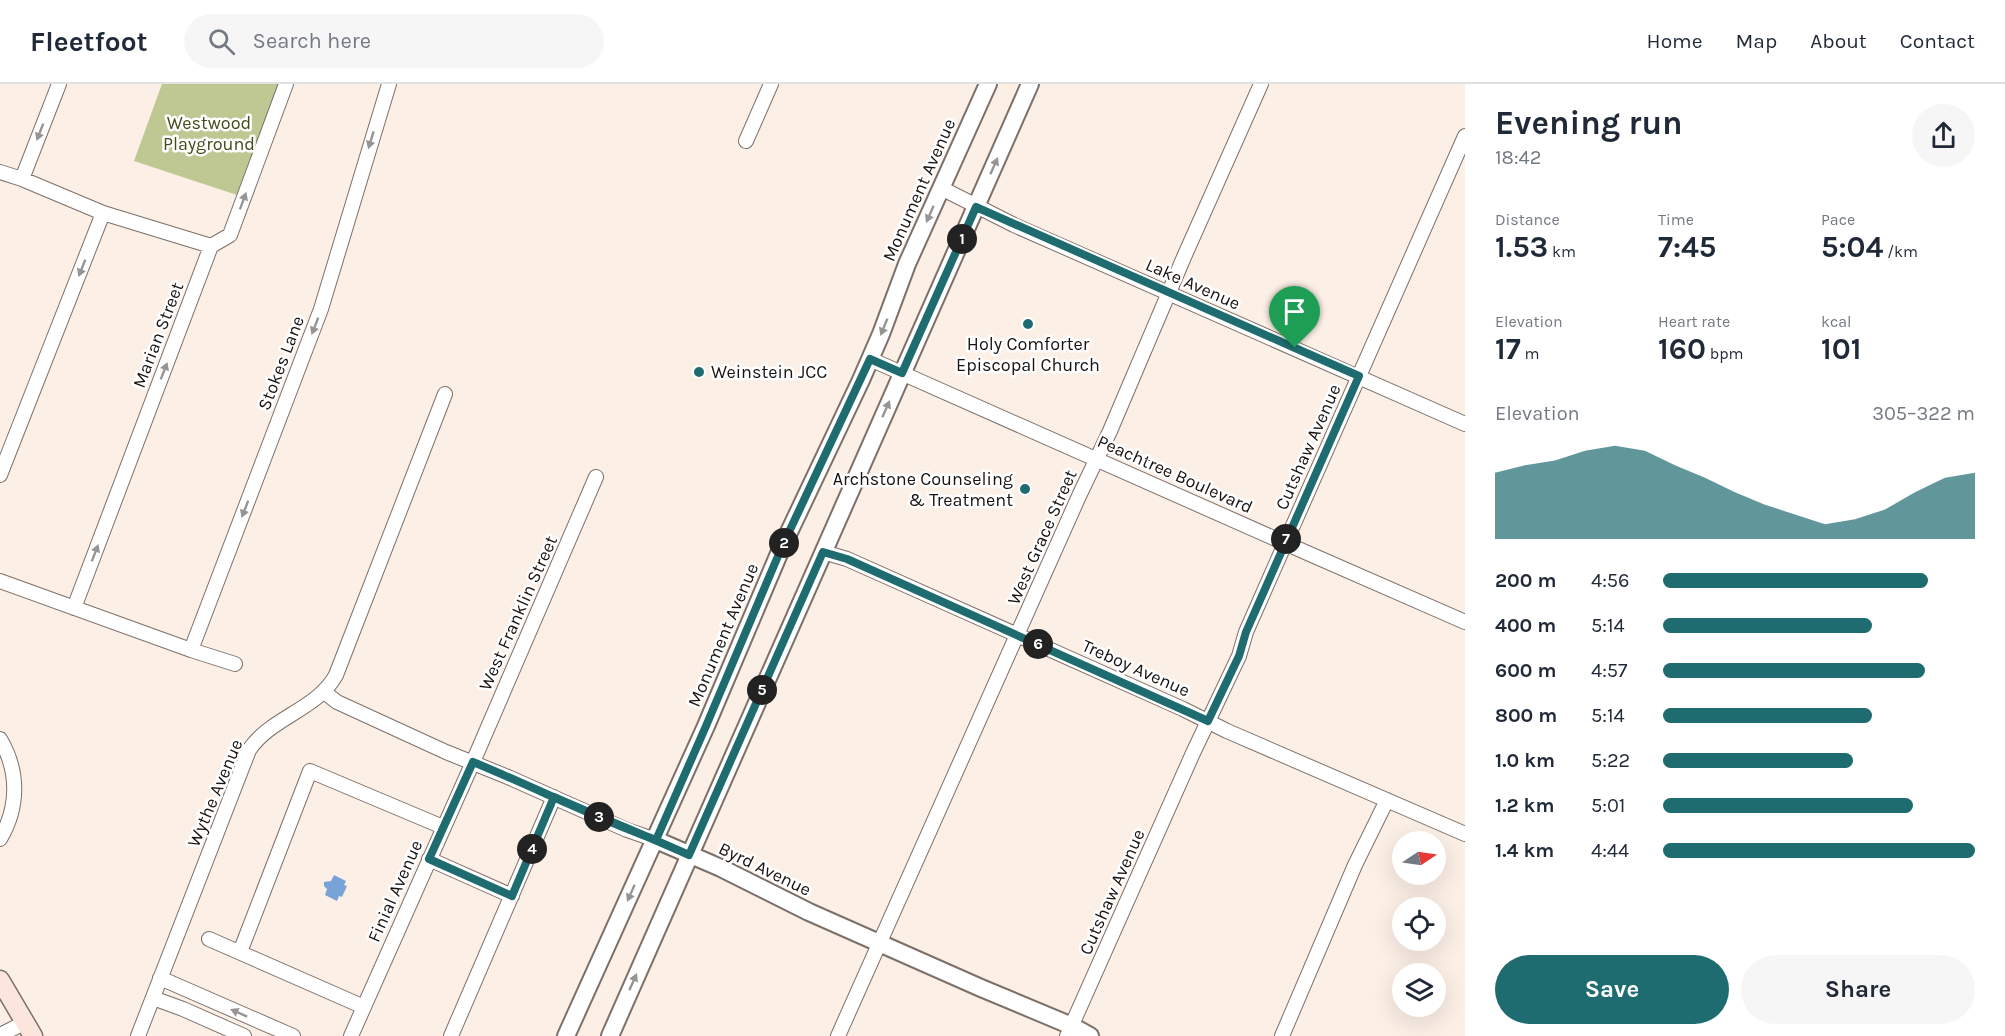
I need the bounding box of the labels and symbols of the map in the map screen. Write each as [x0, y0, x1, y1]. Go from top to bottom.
park label: Westwood Playground [163, 112, 255, 155]
street label: Monument Avenue [878, 115, 960, 265]
one-way arrow [35, 123, 45, 141]
one-way arrow [366, 131, 375, 149]
one-way arrow [989, 158, 998, 175]
one-way arrow [238, 192, 248, 210]
one-way arrow [925, 206, 934, 223]
pin: 1 [947, 224, 977, 254]
street label: Lake Avenue [1142, 253, 1244, 315]
one-way arrow [77, 259, 87, 277]
street label: Marian Street [128, 279, 188, 391]
pin [1269, 286, 1320, 348]
street label: Stokes Lane [253, 313, 309, 413]
marker: Holy Comforter Episcopal Church [1021, 317, 1035, 331]
one-way arrow [309, 318, 319, 336]
one-way arrow [879, 318, 889, 336]
place label: Holy Comforter Episcopal Church [956, 333, 1100, 376]
place label: Weinstein JCC [711, 361, 827, 383]
one-way arrow [160, 362, 169, 380]
marker: Weinstein JCC [692, 365, 706, 379]
street label: Cutshaw Avenue [1270, 381, 1346, 513]
one-way arrow [881, 400, 891, 418]
street label: Peachtree Boulevard [1094, 430, 1256, 518]
street label: West Grace Street [1002, 466, 1082, 608]
place label: Archstone Counseling & Treatment [833, 468, 1013, 511]
marker: Archstone Counseling & Treatment [1018, 482, 1032, 496]
one-way arrow [240, 500, 250, 518]
pin: 7 [1271, 524, 1301, 554]
pin: 2 [769, 528, 799, 558]
street label: West Franklin Street [474, 532, 562, 694]
one-way arrow [90, 544, 100, 562]
street label: Monument Avenue [683, 560, 763, 710]
pin: 6 [1023, 629, 1053, 659]
street label: Treboy Avenue [1079, 634, 1193, 702]
pin: 5 [747, 675, 777, 705]
street label: Wythe Avenue [182, 736, 248, 850]
pin: 3 [584, 802, 614, 832]
street label: Cutshaw Avenue [1074, 826, 1150, 958]
north arrow [1392, 831, 1446, 885]
pin: 4 [517, 834, 547, 864]
street label: Finial Avenue [363, 837, 427, 945]
street label: Byrd Avenue [715, 837, 815, 901]
one-way arrow [626, 884, 636, 902]
one-way arrow [629, 974, 638, 991]
one-way arrow [230, 1007, 248, 1017]

